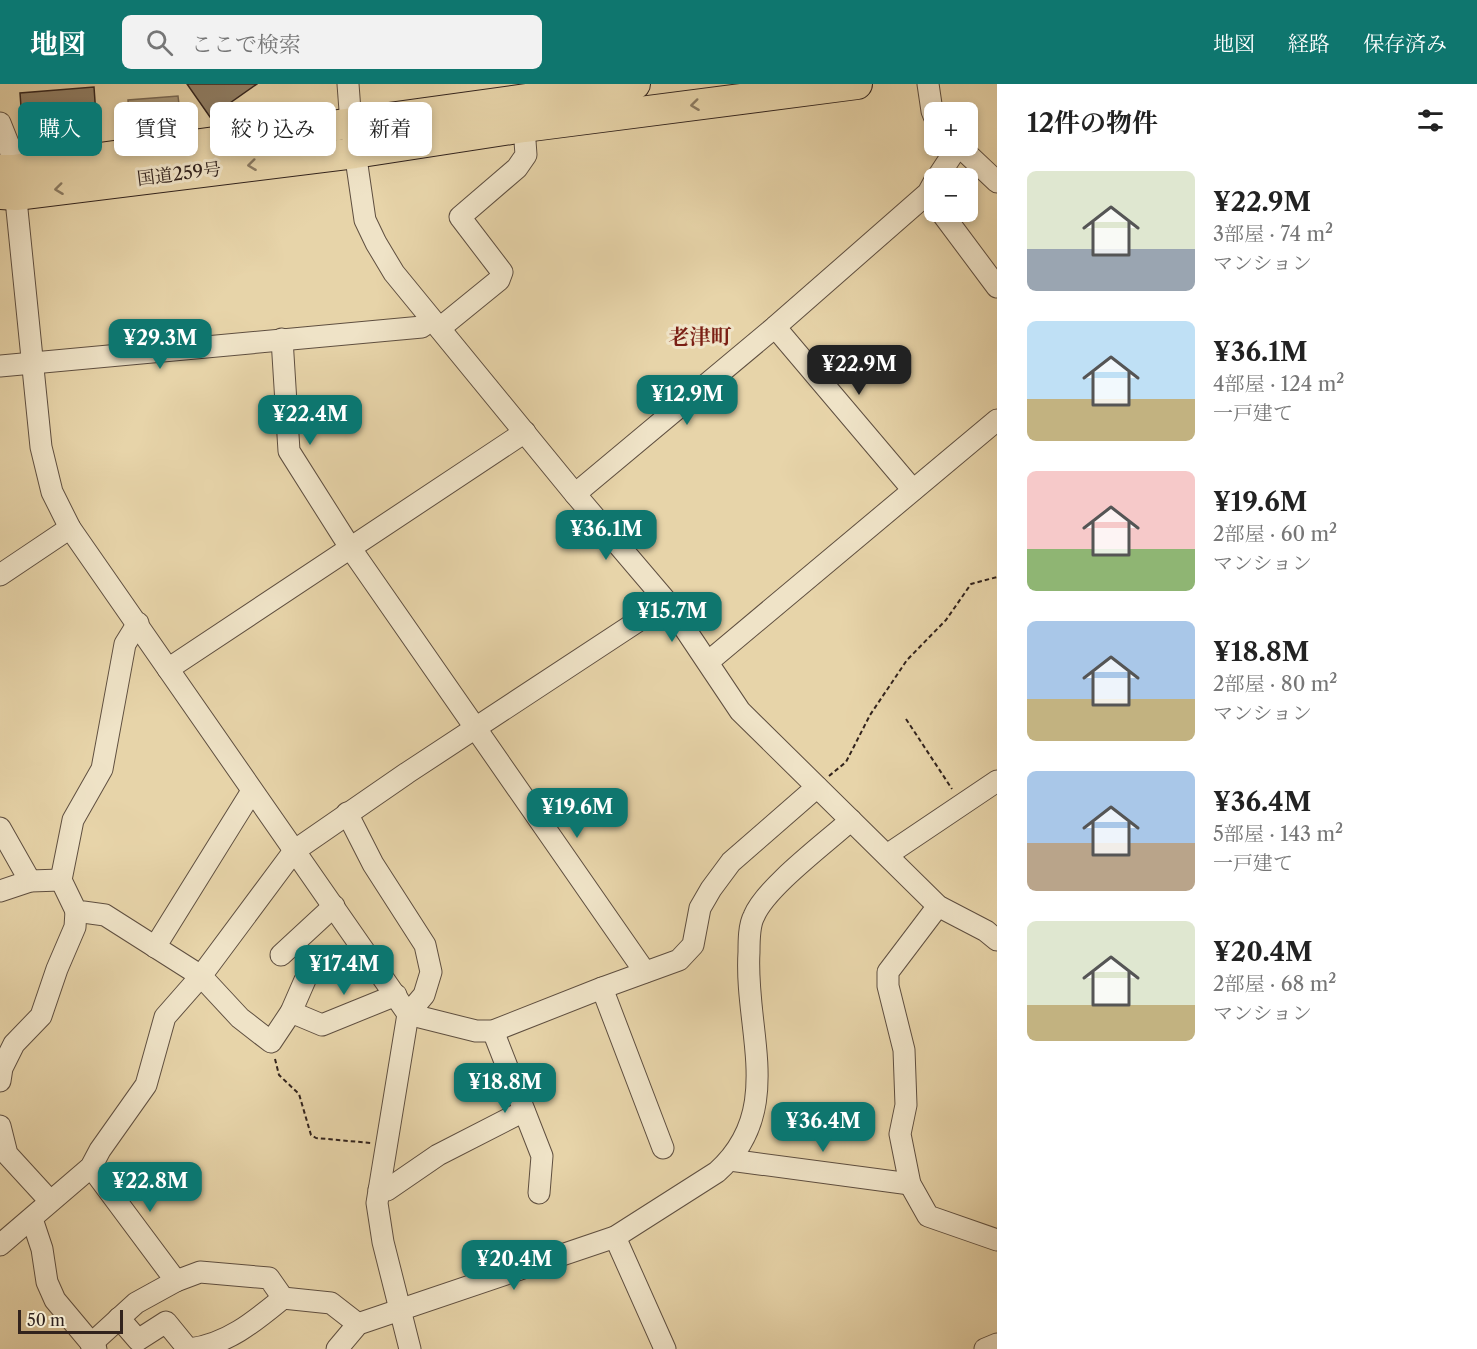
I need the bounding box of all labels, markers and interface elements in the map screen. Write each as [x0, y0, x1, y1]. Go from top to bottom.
search box [122, 15, 542, 69]
icon: search [143, 26, 176, 59]
text: 地図 [30, 27, 86, 61]
text: ここで検索 [191, 31, 301, 58]
text: 地図 [1213, 31, 1255, 56]
text: 経路 [1288, 31, 1330, 56]
text: 保存済み [1363, 31, 1447, 56]
one-way arrow [691, 98, 700, 111]
chip: 購入 [18, 102, 102, 156]
chip: 賃貸 [114, 102, 198, 156]
chip: 絞り込み [210, 102, 336, 156]
chip: 新着 [348, 102, 432, 156]
map controls [924, 102, 978, 222]
button: + [924, 102, 978, 156]
icon: filters [1414, 104, 1447, 137]
text: 12件の物件 [1027, 107, 1158, 139]
street label: 国道259号 [136, 158, 222, 190]
one-way arrow [248, 159, 257, 171]
button: − [924, 168, 978, 222]
one-way arrow [54, 183, 63, 195]
text: ¥22.9M [1213, 186, 1311, 218]
icon: home [1075, 195, 1147, 267]
text: 3部屋 · 74 m² [1213, 222, 1333, 246]
text: マンション [1213, 251, 1312, 275]
pin: ¥29.3M [111, 319, 209, 370]
district label: 老津町 [669, 324, 732, 349]
text: ¥29.3M [123, 326, 197, 350]
text: ¥36.1M [1213, 336, 1308, 368]
pin: ¥22.9M [810, 345, 908, 396]
icon: home [1075, 345, 1147, 417]
text: ¥22.9M [821, 352, 897, 376]
text: 4部屋 · 124 m² [1213, 372, 1344, 396]
pin: ¥12.9M [638, 375, 736, 426]
text: ¥12.9M [651, 382, 723, 406]
pin: ¥22.4M [261, 395, 359, 446]
text: 一戸建て [1213, 401, 1293, 425]
text: ¥22.4M [272, 402, 348, 426]
text: ¥19.6M [1213, 486, 1307, 518]
icon: home [1075, 495, 1147, 567]
pin: ¥36.1M [557, 510, 655, 561]
text: ¥36.1M [570, 517, 642, 541]
text: 2部屋 · 60 m² [1213, 522, 1337, 546]
text: マンション [1213, 551, 1312, 575]
pin: ¥15.7M [623, 592, 721, 643]
text: ¥15.7M [637, 599, 707, 623]
text: ¥18.8M [1213, 636, 1309, 668]
icon: home [1075, 645, 1147, 717]
text: 2部屋 · 80 m² [1213, 672, 1337, 696]
text: マンション [1213, 701, 1312, 725]
text: ¥36.4M [1213, 786, 1311, 818]
pin: ¥19.6M [528, 788, 626, 839]
text: ¥19.6M [541, 795, 613, 819]
icon: home [1075, 795, 1147, 867]
text: 5部屋 · 143 m² [1213, 822, 1343, 846]
text: 一戸建て [1213, 851, 1293, 875]
text: ¥20.4M [1213, 936, 1313, 968]
pin: ¥17.4M [295, 945, 393, 996]
icon: home [1075, 945, 1147, 1017]
text: ¥17.4M [309, 952, 379, 976]
text: 2部屋 · 68 m² [1213, 972, 1336, 996]
text: マンション [1213, 1001, 1312, 1025]
pin: ¥18.8M [456, 1063, 554, 1114]
text: ¥18.8M [468, 1070, 542, 1094]
pin: ¥36.4M [774, 1102, 872, 1153]
text: ¥36.4M [785, 1109, 861, 1133]
pin: ¥22.8M [101, 1162, 199, 1213]
text: ¥22.8M [112, 1169, 188, 1193]
pin: ¥20.4M [465, 1240, 563, 1291]
text: ¥20.4M [476, 1247, 552, 1271]
scale bar [18, 1307, 123, 1334]
text: 50 m [27, 1310, 65, 1330]

